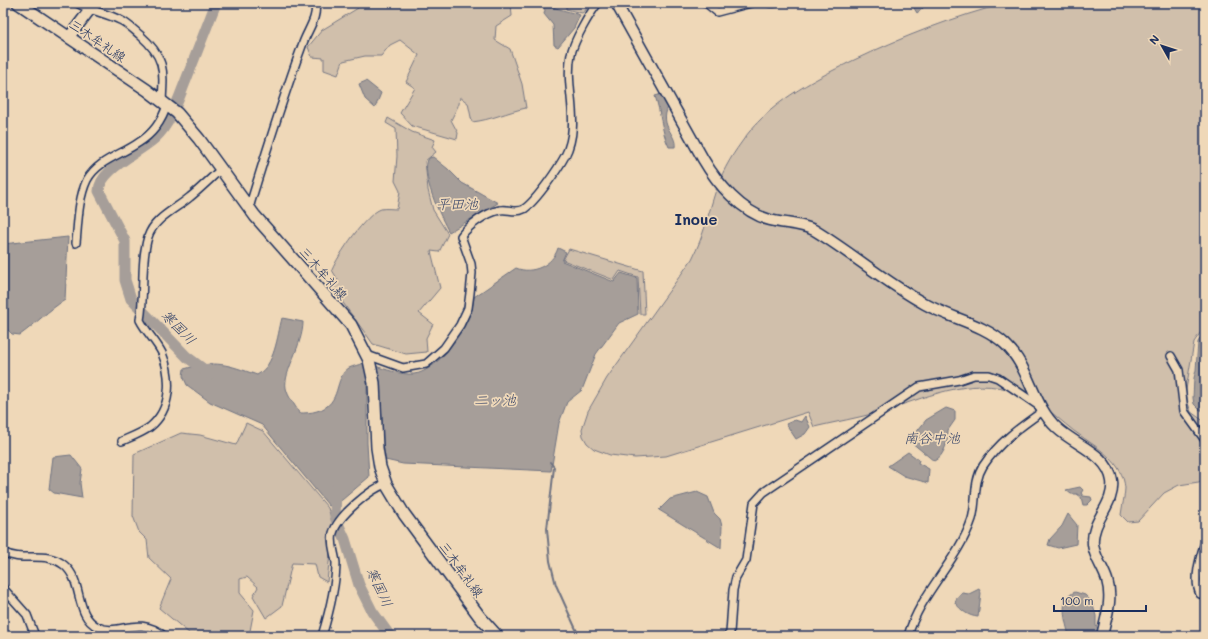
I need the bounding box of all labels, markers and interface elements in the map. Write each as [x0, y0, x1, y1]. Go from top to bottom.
street label: 三木牟礼線 [66, 15, 131, 66]
north arrow [1142, 26, 1182, 66]
text: N [1145, 31, 1162, 47]
water label: 平田池 [436, 194, 479, 213]
district label: Inoue [675, 209, 718, 229]
street label: 三木牟礼線 [296, 243, 352, 304]
water label: 寒国川 [158, 305, 200, 349]
water label: 二ッ池 [474, 390, 517, 409]
water label: 南谷中池 [904, 428, 961, 447]
street label: 三木牟礼線 [436, 538, 489, 601]
water label: 寒国川 [363, 564, 397, 610]
scale bar [1054, 587, 1146, 613]
text: 100 m [1060, 592, 1094, 608]

